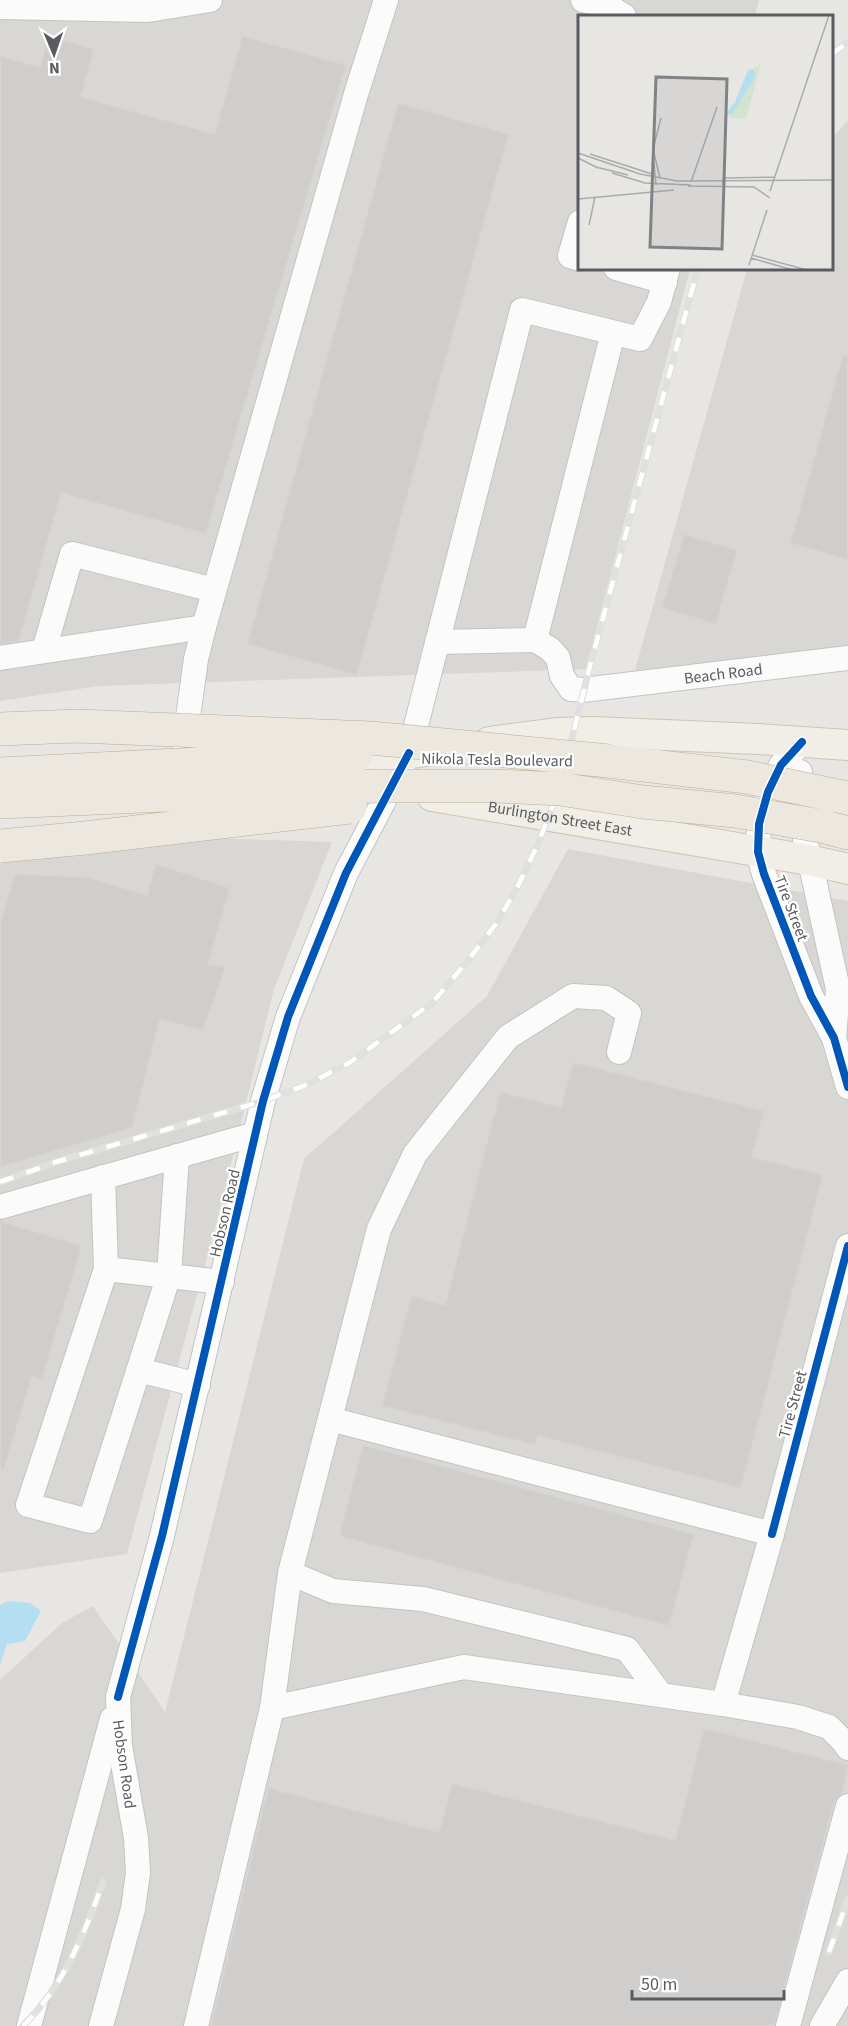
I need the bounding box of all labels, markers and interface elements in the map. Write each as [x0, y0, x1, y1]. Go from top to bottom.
inset map [578, 15, 833, 270]
north arrow [24, 24, 84, 84]
text: N [49, 57, 60, 79]
street label: Beach Road [683, 658, 764, 690]
street label: Nikola Tesla Boulevard [421, 748, 573, 772]
street label: Burlington Street East [486, 796, 634, 842]
street label: Tire Street [768, 872, 814, 945]
street label: Hobson Road [204, 1167, 246, 1259]
street label: Tire Street [773, 1367, 813, 1440]
street label: Hobson Road [107, 1718, 141, 1810]
scale bar [632, 1963, 784, 2001]
text: 50 m [641, 1972, 677, 1997]

